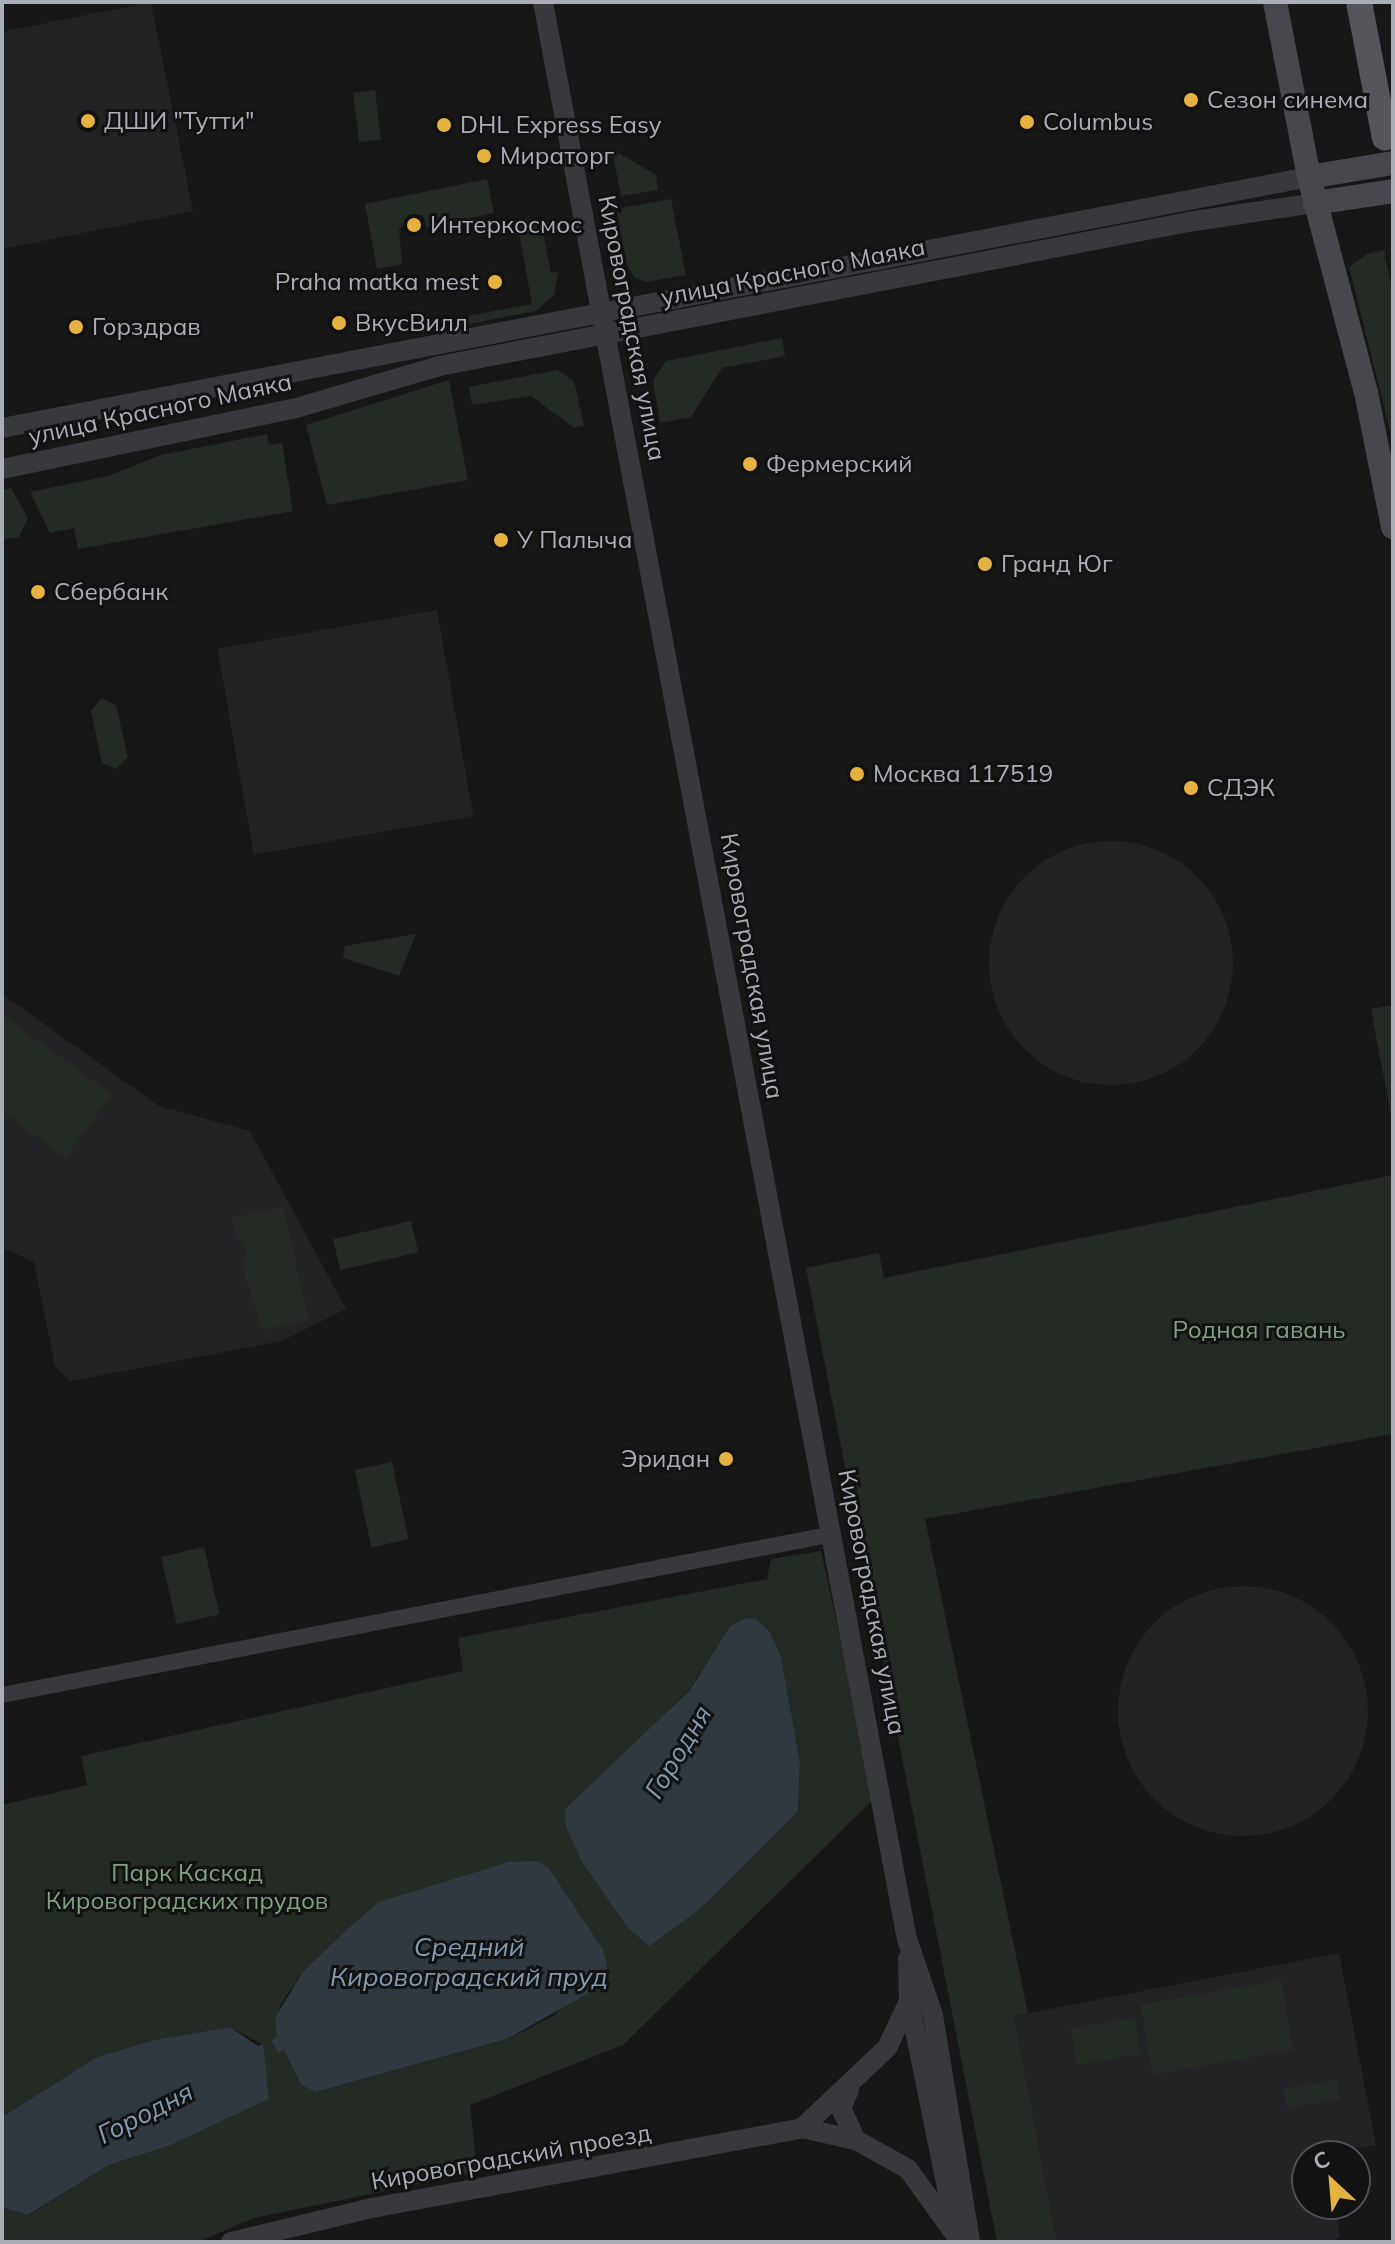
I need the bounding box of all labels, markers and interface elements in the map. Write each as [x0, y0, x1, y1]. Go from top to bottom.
place label: Сезон синема [1207, 86, 1368, 114]
marker: Сезон синема [1182, 91, 1200, 109]
place label: ДШИ "Тутти" [104, 107, 254, 135]
place label: Columbus [1043, 108, 1153, 136]
place label: DHL Express Easy [460, 111, 661, 139]
marker: ДШИ "Тутти" [79, 112, 97, 130]
marker: Columbus [1018, 113, 1036, 131]
marker: DHL Express Easy [435, 116, 453, 134]
place label: Мираторг [500, 142, 614, 170]
marker: Мираторг [475, 147, 493, 165]
street label: Кировоградская улица [592, 193, 672, 463]
place label: Интеркосмос [430, 211, 582, 239]
marker: Интеркосмос [405, 216, 423, 234]
street label: улица Красного Маяка [658, 232, 928, 312]
place label: Praha matka mest [275, 268, 479, 296]
marker: Praha matka mest [486, 273, 504, 291]
place label: ВкусВилл [355, 309, 468, 337]
place label: Горздрав [92, 313, 201, 341]
marker: ВкусВилл [330, 314, 348, 332]
marker: Горздрав [67, 318, 85, 336]
street label: улица Красного Маяка [26, 367, 294, 451]
place label: Фермерский [766, 450, 912, 478]
marker: Фермерский [741, 455, 759, 473]
place label: У Палыча [517, 526, 632, 554]
marker: У Палыча [492, 531, 510, 549]
place label: Гранд Юг [1001, 550, 1113, 578]
marker: Гранд Юг [976, 555, 994, 573]
place label: Сбербанк [54, 578, 168, 606]
marker: Сбербанк [29, 583, 47, 601]
place label: Москва 117519 [873, 760, 1053, 788]
marker: Москва 117519 [848, 765, 866, 783]
place label: СДЭК [1207, 774, 1275, 802]
marker: СДЭК [1182, 779, 1200, 797]
street label: Кировоградская улица [714, 831, 790, 1101]
park label: Родная гавань [1172, 1316, 1346, 1344]
place label: Эридан [621, 1445, 710, 1473]
marker: Эридан [717, 1450, 735, 1468]
street label: Кировоградская улица [832, 1467, 912, 1737]
water label: Городня [638, 1700, 718, 1804]
park label: Парк Каскад Кировоградских прудов [46, 1859, 328, 1915]
water label: Средний Кировоградский пруд [330, 1931, 608, 1992]
water label: Городня [92, 2076, 198, 2150]
street label: Кировоградский проезд [369, 2118, 653, 2196]
north arrow [1291, 2140, 1371, 2220]
text: С [1308, 2144, 1334, 2176]

